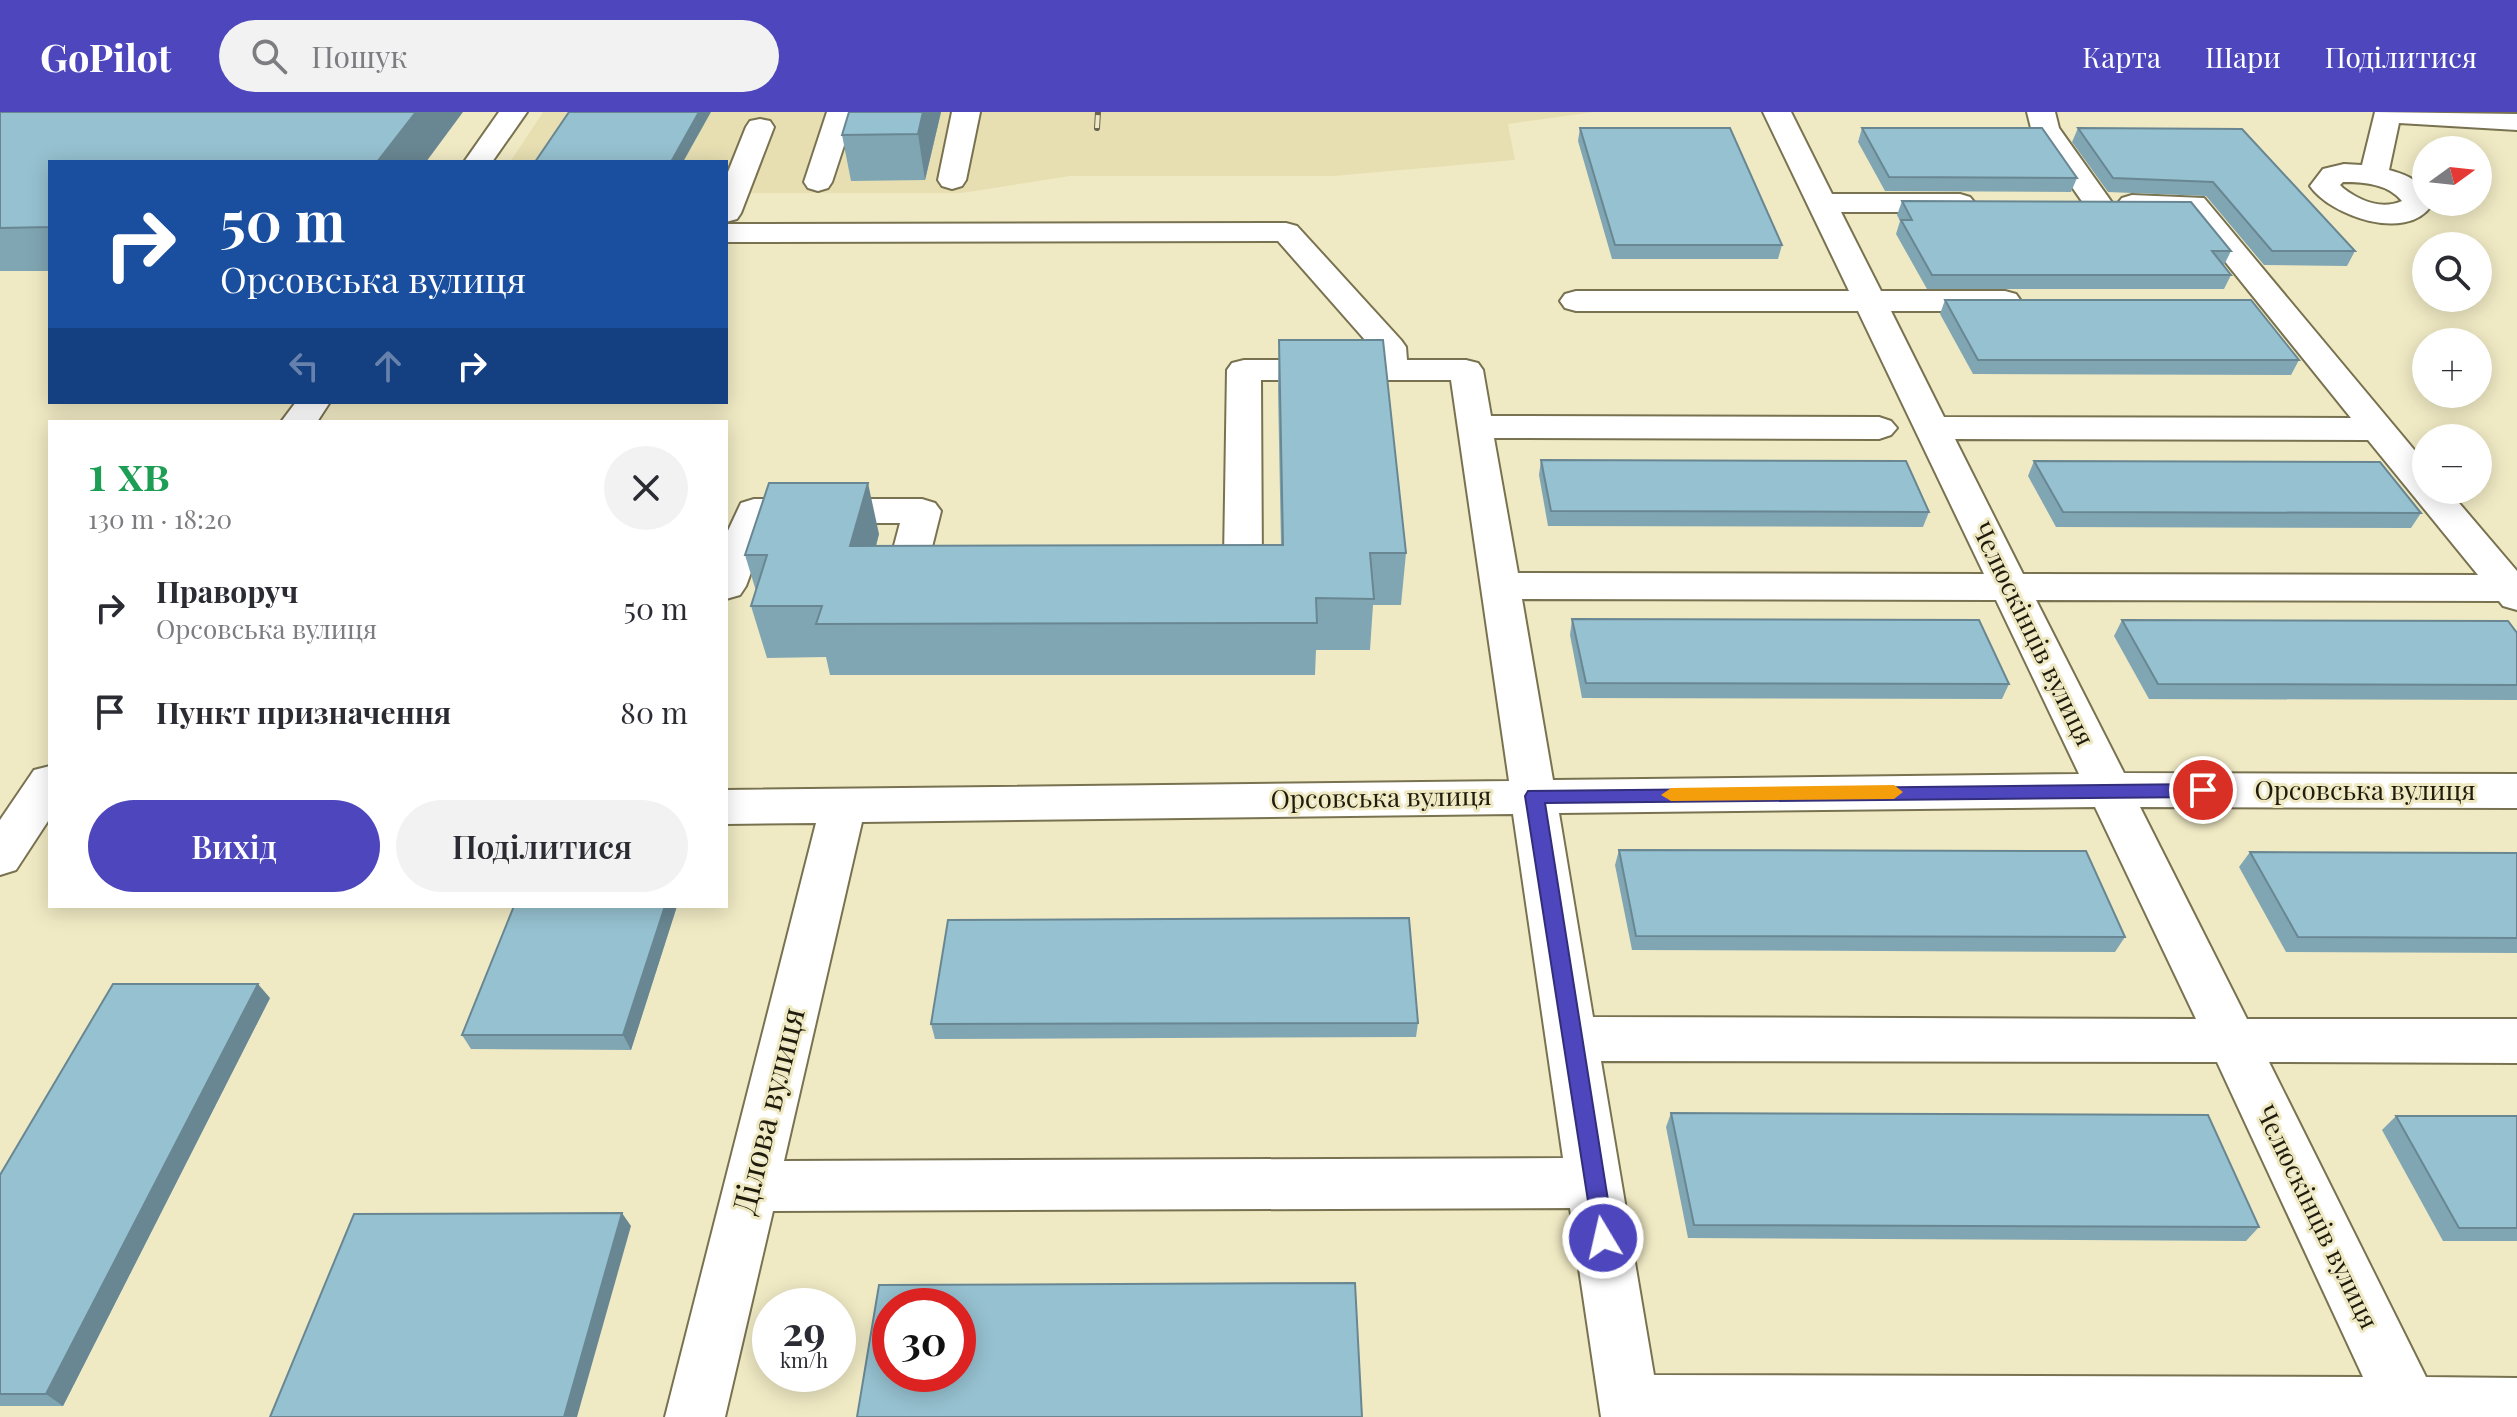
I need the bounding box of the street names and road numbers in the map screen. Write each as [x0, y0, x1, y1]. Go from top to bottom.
street label: Челюскінців вулиця [1965, 516, 2104, 751]
street label: Орсовська вулиця [2254, 772, 2476, 807]
street label: Орсовська вулиця [1270, 777, 1492, 816]
street label: Ділова вулиця [720, 1003, 813, 1218]
street label: Челюскінців вулиця [2249, 1099, 2388, 1334]

